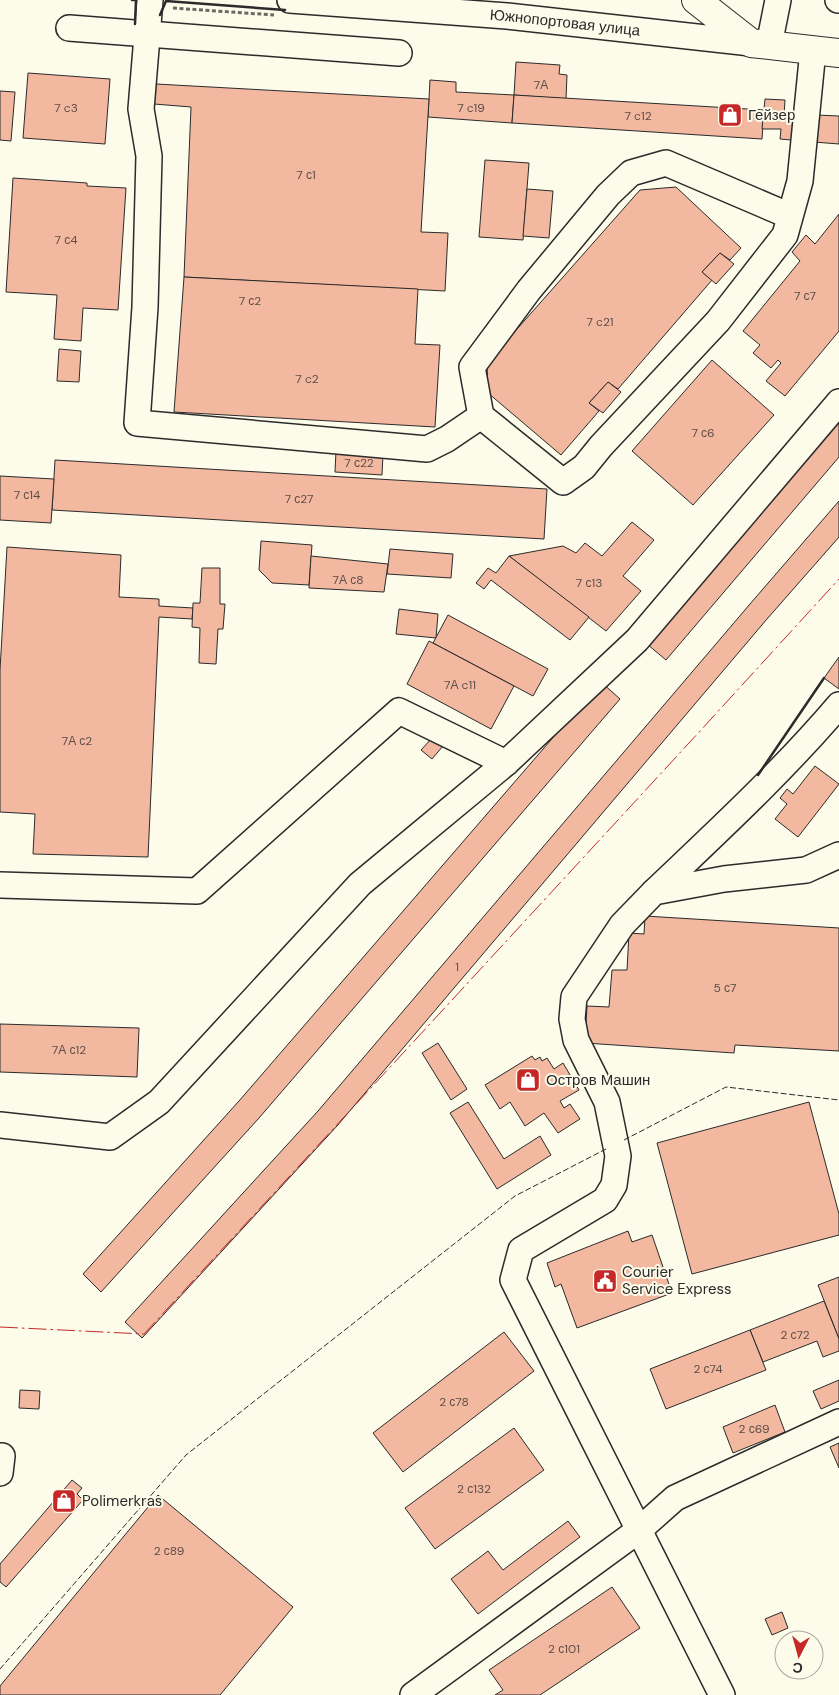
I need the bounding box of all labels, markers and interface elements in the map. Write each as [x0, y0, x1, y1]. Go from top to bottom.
street label: Южнопортовая улица [489, 5, 642, 41]
house number: 7А [534, 77, 548, 93]
house number: 7 c3 [54, 100, 78, 116]
house number: 7 c19 [457, 100, 485, 116]
shop icon: Гейзер [717, 102, 743, 128]
place label: Гейзер [748, 105, 795, 125]
house number: 7 c12 [624, 108, 652, 124]
house number: 7 с1 [296, 167, 316, 183]
house number: 7 с4 [55, 232, 77, 248]
house number: 7 с7 [794, 288, 816, 304]
house number: 7 с2 [239, 293, 261, 309]
house number: 7 c21 [586, 314, 614, 330]
house number: 7 c2 [295, 371, 319, 387]
house number: 7 с6 [691, 425, 715, 441]
house number: 7 с22 [344, 455, 374, 471]
house number: 7 с14 [14, 487, 40, 503]
house number: 7 с27 [285, 491, 313, 507]
house number: 7А с8 [333, 572, 363, 588]
house number: 7 с13 [576, 575, 602, 591]
house number: 7А c11 [444, 677, 476, 693]
house number: 7А с2 [62, 733, 92, 749]
house number: 1 [455, 959, 459, 975]
house number: 5 с7 [714, 980, 736, 996]
house number: 7А с12 [52, 1042, 86, 1058]
shop icon: Остров Машин [515, 1067, 541, 1093]
place label: Остров Машин [546, 1070, 650, 1090]
place label: Courier Service Express [622, 1262, 732, 1299]
public building icon: Courier Service Express [592, 1268, 618, 1294]
house number: 2 с72 [780, 1327, 810, 1343]
house number: 2 с74 [693, 1361, 723, 1377]
house number: 2 с78 [439, 1394, 469, 1410]
house number: 2 с69 [739, 1421, 769, 1437]
house number: 2 с132 [457, 1481, 491, 1497]
shop icon: Polimerkras [51, 1488, 77, 1514]
place label: Polimerkras [82, 1491, 162, 1511]
house number: 2 с89 [154, 1543, 184, 1559]
north arrow [774, 1630, 824, 1680]
house number: 2 с101 [548, 1641, 580, 1657]
text: С [792, 1658, 804, 1677]

